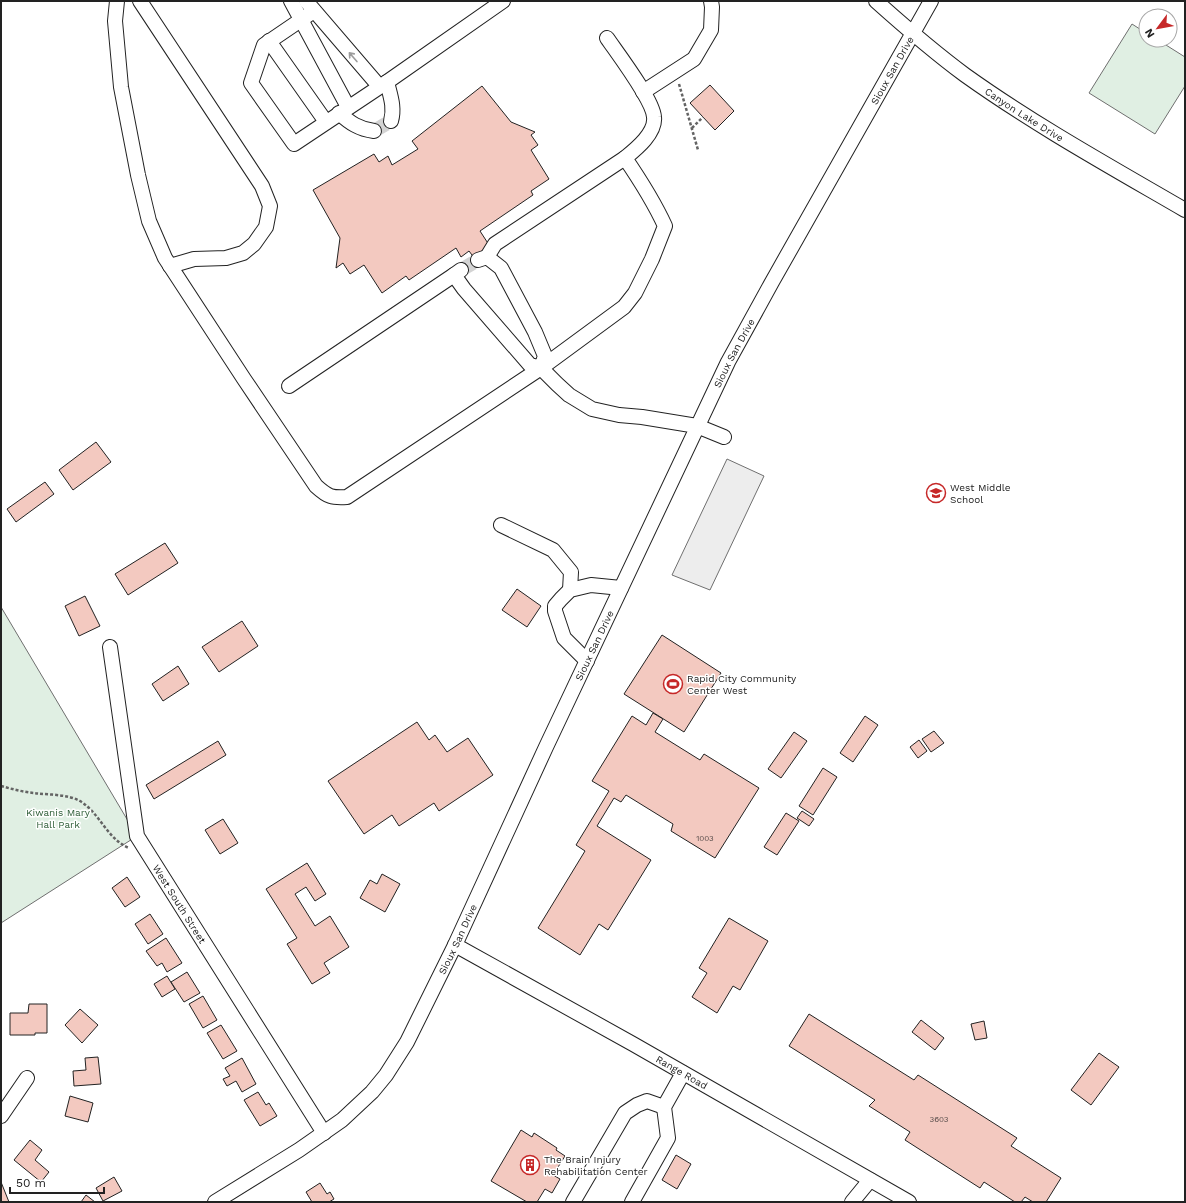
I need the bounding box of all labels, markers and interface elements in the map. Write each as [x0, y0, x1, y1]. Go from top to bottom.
north arrow [1138, 8, 1178, 48]
text: N [1142, 26, 1158, 40]
street label: Sioux San Drive [868, 34, 916, 106]
one-way arrow [349, 51, 358, 62]
street label: Canyon Lake Drive [983, 85, 1066, 143]
street label: Sioux San Drive [711, 316, 756, 389]
school or university icon: West Middle School [925, 482, 947, 504]
place label: West Middle School [950, 482, 1011, 505]
street label: Sioux San Drive [573, 608, 615, 682]
sports icon: Rapid City Community Center West [662, 673, 684, 695]
place label: Rapid City Community Center West [687, 673, 797, 696]
park label: Kiwanis Mary Hall Park [26, 807, 91, 830]
house number: 1003 [696, 834, 714, 843]
street label: West South Street [151, 863, 209, 946]
street label: Sioux San Drive [436, 902, 479, 976]
street label: Range Road [654, 1053, 710, 1091]
house number: 3603 [929, 1115, 949, 1124]
building icon: The Brain Injury Rehabilitation Center [519, 1154, 541, 1176]
place label: The Brain Injury Rehabilitation Center [544, 1154, 648, 1177]
scale bar [10, 1169, 104, 1195]
text: 50 m [16, 1176, 46, 1190]

